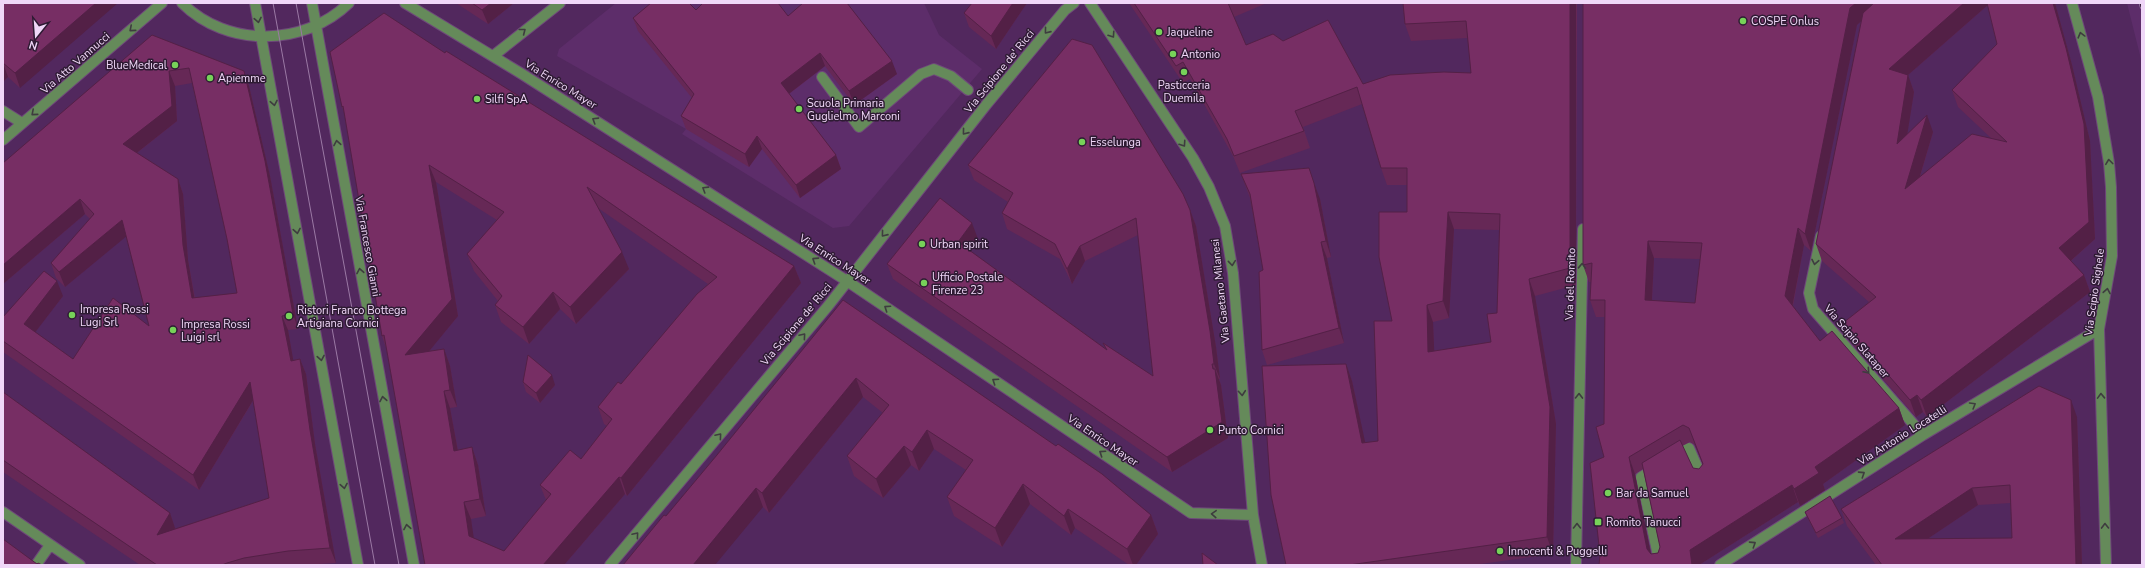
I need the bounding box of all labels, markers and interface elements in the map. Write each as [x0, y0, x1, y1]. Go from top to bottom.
place label: COSPE Onlus [1751, 14, 1819, 29]
north arrow [16, 16, 56, 56]
marker: COSPE Onlus [1738, 16, 1748, 26]
one-way arrow [253, 17, 262, 23]
one-way arrow [130, 24, 137, 31]
place label: Jaqueline [1166, 25, 1213, 40]
street label: Via Scipione de' Ricci [960, 26, 1038, 117]
one-way arrow [1045, 27, 1052, 34]
marker: Jaqueline [1154, 27, 1164, 37]
street label: Via Atto Vannucci [37, 29, 113, 98]
one-way arrow [519, 29, 526, 36]
one-way arrow [1107, 31, 1115, 38]
one-way arrow [2077, 32, 2086, 39]
text: N [27, 37, 39, 53]
place label: Antonio [1181, 47, 1220, 62]
marker: Antonio [1168, 49, 1178, 59]
street label: Via Enrico Mayer [521, 56, 600, 113]
place label: BlueMedical [106, 58, 168, 73]
marker: BlueMedical [170, 60, 180, 70]
marker: Pasticceria Duemila [1179, 67, 1189, 77]
place label: Apiemme [218, 71, 266, 86]
marker: Apiemme [205, 73, 215, 83]
place label: Pasticceria Duemila [1158, 78, 1210, 106]
place label: Silfi SpA [485, 92, 528, 107]
marker: Silfi SpA [472, 94, 482, 104]
place label: Scuola Primaria Guglielmo Marconi [807, 96, 900, 124]
one-way arrow [269, 100, 277, 106]
marker: Scuola Primaria Guglielmo Marconi [794, 104, 804, 114]
one-way arrow [31, 109, 39, 116]
one-way arrow [592, 117, 599, 125]
one-way arrow [963, 127, 970, 135]
place label: Esselunga [1090, 135, 1141, 150]
marker: Esselunga [1077, 137, 1087, 147]
one-way arrow [333, 140, 342, 146]
one-way arrow [1178, 140, 1186, 147]
one-way arrow [2104, 159, 2113, 165]
one-way arrow [702, 187, 709, 194]
street label: Via Francesco Gianni [351, 194, 384, 298]
one-way arrow [292, 227, 301, 234]
one-way arrow [881, 229, 888, 236]
street label: Via Enrico Mayer [795, 230, 873, 288]
place label: Urban spirit [930, 237, 988, 252]
street label: Via Gaetano Milanesi [1208, 238, 1234, 345]
marker: Urban spirit [917, 239, 927, 249]
street label: Via Scipio Sighele [2081, 247, 2108, 338]
street label: Via del Romito [1562, 248, 1579, 321]
one-way arrow [812, 257, 819, 264]
one-way arrow [1812, 259, 1820, 265]
one-way arrow [1227, 260, 1236, 266]
one-way arrow [1578, 263, 1586, 269]
one-way arrow [356, 268, 365, 274]
place label: Ufficio Postale Firenze 23 [932, 270, 1003, 298]
marker: Ufficio Postale Firenze 23 [919, 278, 929, 288]
street label: Via Scipione de' Ricci [757, 280, 835, 369]
one-way arrow [2102, 288, 2110, 294]
street label: Via Scipio Slataper [1820, 301, 1893, 381]
place label: Impresa Rossi Lugi Srl [80, 302, 149, 330]
place label: Ristori Franco Bottega Artigiana Cornici [297, 303, 406, 331]
one-way arrow [884, 305, 891, 313]
marker: Impresa Rossi Lugi Srl [67, 310, 77, 320]
marker: Ristori Franco Bottega Artigiana Cornici [284, 311, 294, 321]
place label: Impresa Rossi Luigi srl [181, 317, 250, 345]
marker: Impresa Rossi Luigi srl [168, 325, 178, 335]
one-way arrow [798, 333, 805, 341]
one-way arrow [316, 355, 324, 362]
one-way arrow [1863, 366, 1870, 373]
one-way arrow [992, 378, 999, 385]
one-way arrow [1237, 390, 1246, 396]
one-way arrow [1575, 393, 1583, 399]
one-way arrow [2097, 393, 2106, 399]
one-way arrow [380, 396, 388, 402]
street label: Via Antonio Locatelli [1854, 402, 1950, 469]
one-way arrow [1969, 403, 1976, 410]
street label: Via Enrico Mayer [1064, 411, 1141, 470]
place label: Punto Cornici [1218, 423, 1284, 438]
marker: Punto Cornici [1205, 425, 1215, 435]
one-way arrow [715, 433, 722, 440]
one-way arrow [1099, 451, 1106, 458]
one-way arrow [1858, 472, 1865, 479]
one-way arrow [339, 483, 348, 489]
place label: Bar da Samuel [1616, 486, 1689, 501]
marker: Bar da Samuel [1603, 488, 1613, 498]
one-way arrow [1211, 510, 1217, 519]
place label: Romito Tanucci [1606, 515, 1681, 530]
marker: Romito Tanucci [1593, 517, 1603, 527]
one-way arrow [403, 523, 411, 530]
one-way arrow [1573, 523, 1581, 529]
one-way arrow [2101, 523, 2109, 529]
one-way arrow [631, 532, 638, 540]
one-way arrow [1749, 541, 1756, 549]
place label: Innocenti & Puggelli [1508, 544, 1607, 559]
marker: Innocenti & Puggelli [1495, 546, 1505, 556]

